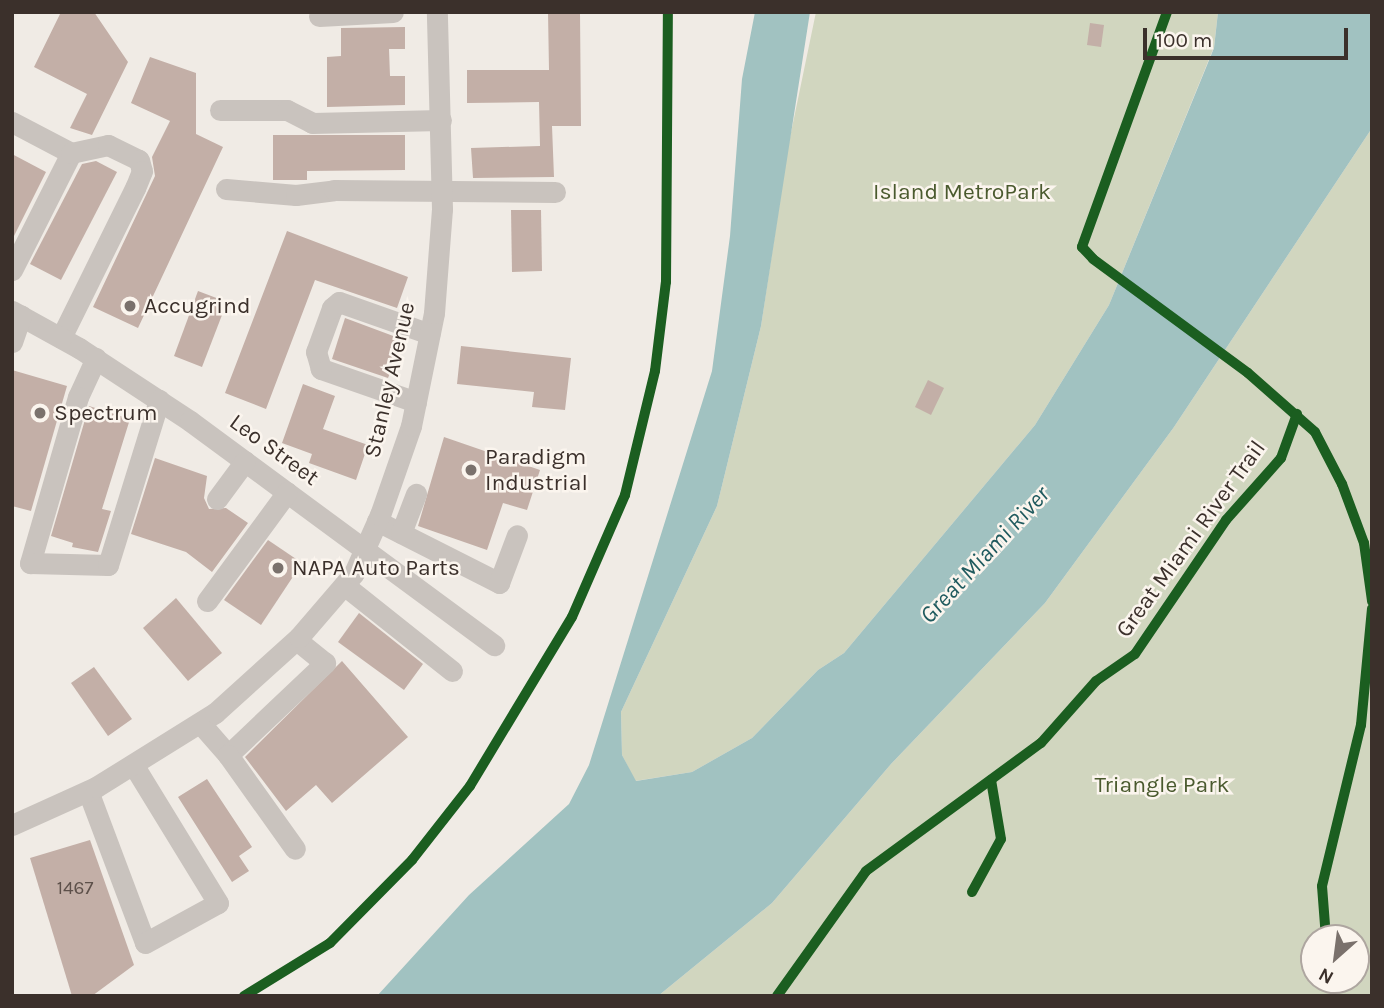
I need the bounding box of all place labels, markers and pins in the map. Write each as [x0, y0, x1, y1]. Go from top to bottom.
place label: Accugrind [144, 292, 251, 320]
marker: Accugrind [122, 298, 138, 314]
place label: Spectrum [54, 399, 157, 427]
marker: Spectrum [32, 405, 48, 421]
place label: Paradigm Industrial [485, 443, 588, 497]
marker: Paradigm Industrial [463, 462, 479, 478]
place label: NAPA Auto Parts [292, 554, 460, 582]
marker: NAPA Auto Parts [270, 560, 286, 576]

